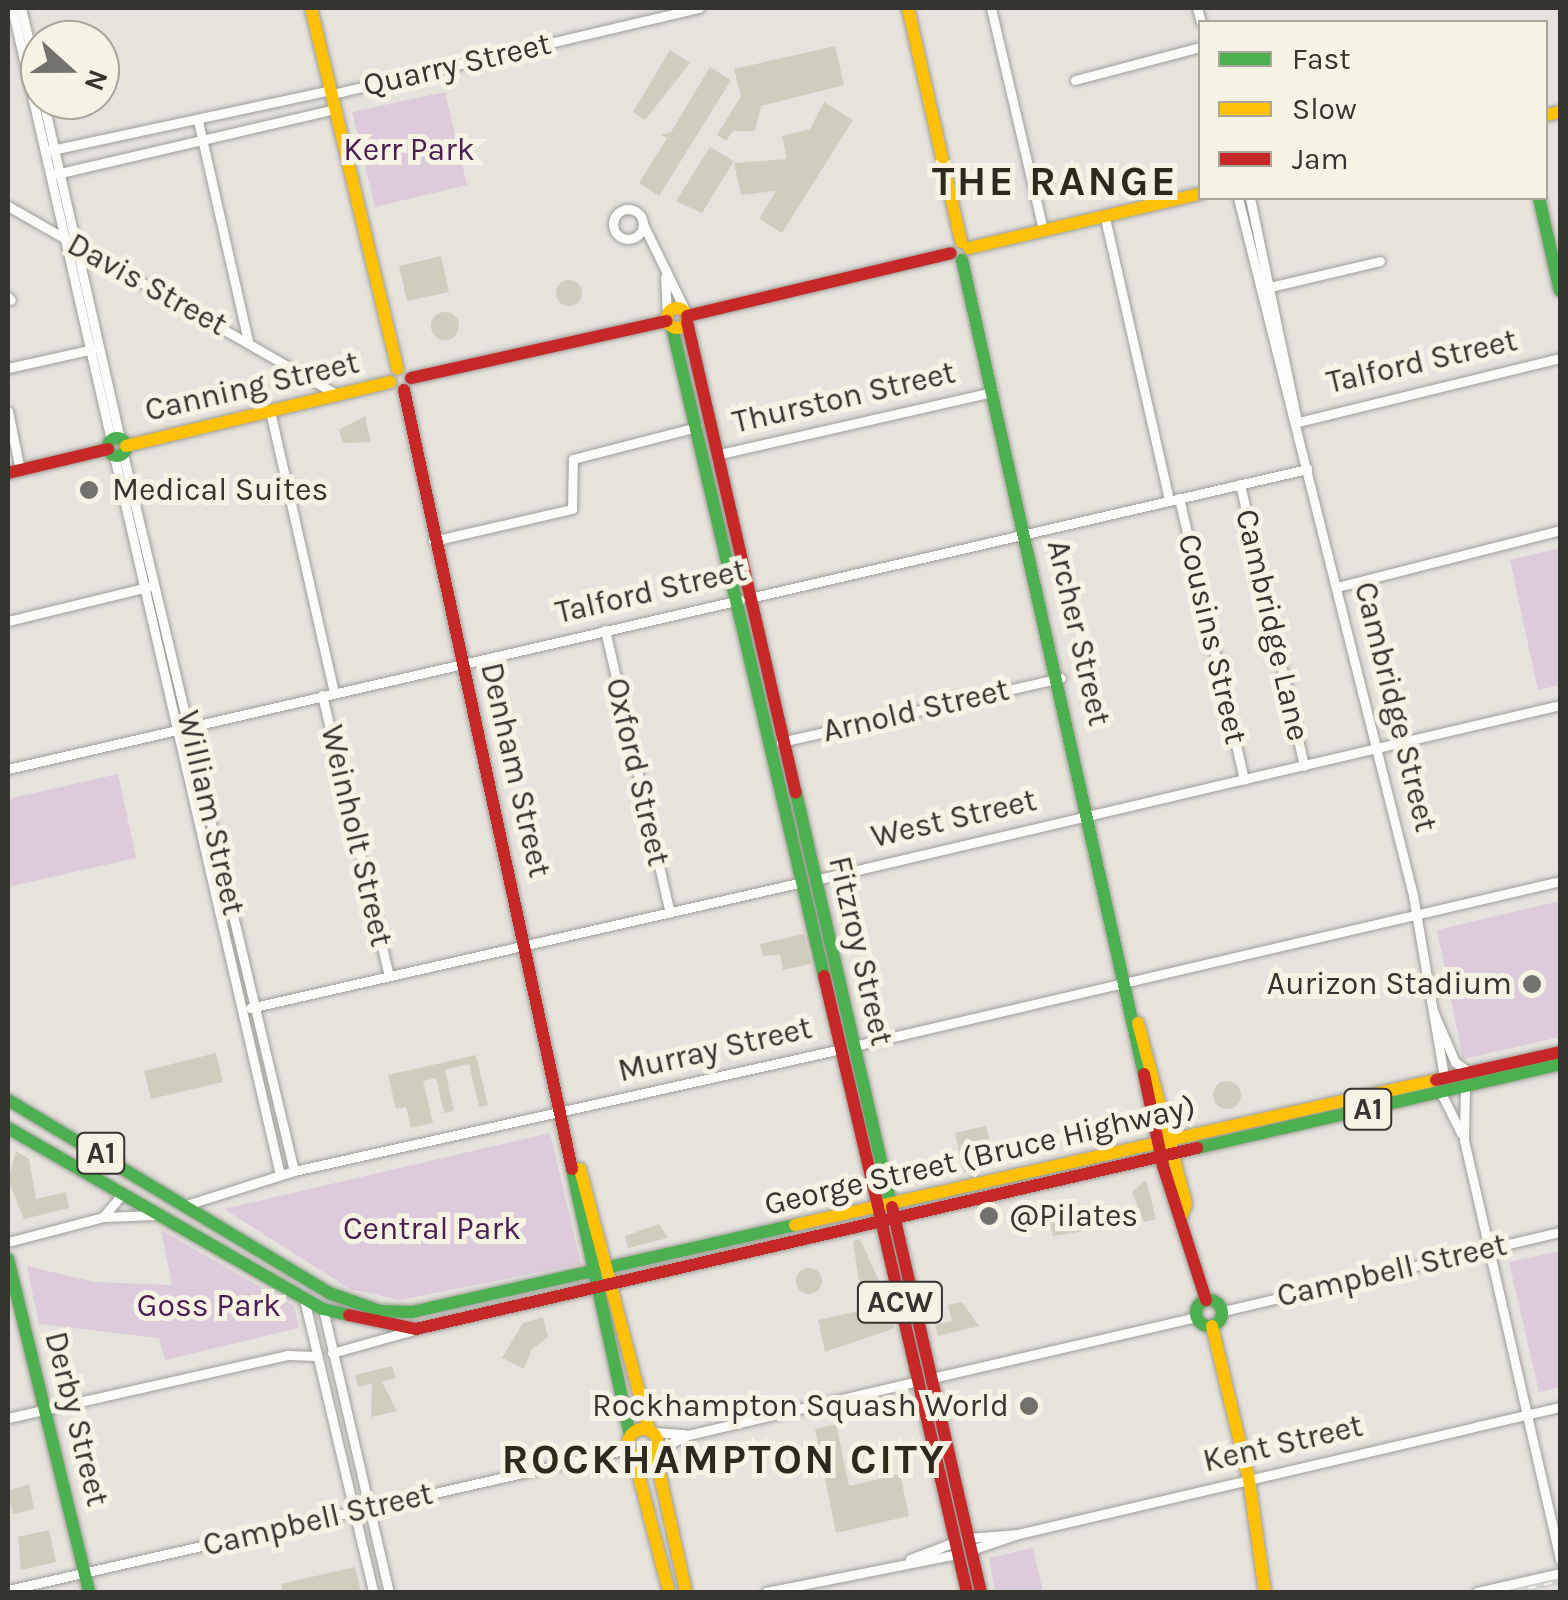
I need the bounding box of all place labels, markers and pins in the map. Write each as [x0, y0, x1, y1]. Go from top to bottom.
place label: Medical Suites [112, 471, 328, 509]
marker: Medical Suites [76, 477, 102, 503]
place label: Aurizon Stadium [1267, 965, 1512, 1003]
marker: Aurizon Stadium [1521, 973, 1543, 995]
place label: @Pilates [1009, 1197, 1138, 1235]
marker: @Pilates [978, 1205, 1000, 1227]
place label: Rockhampton Squash World [592, 1387, 1009, 1425]
marker: Rockhampton Squash World [1018, 1395, 1040, 1417]

